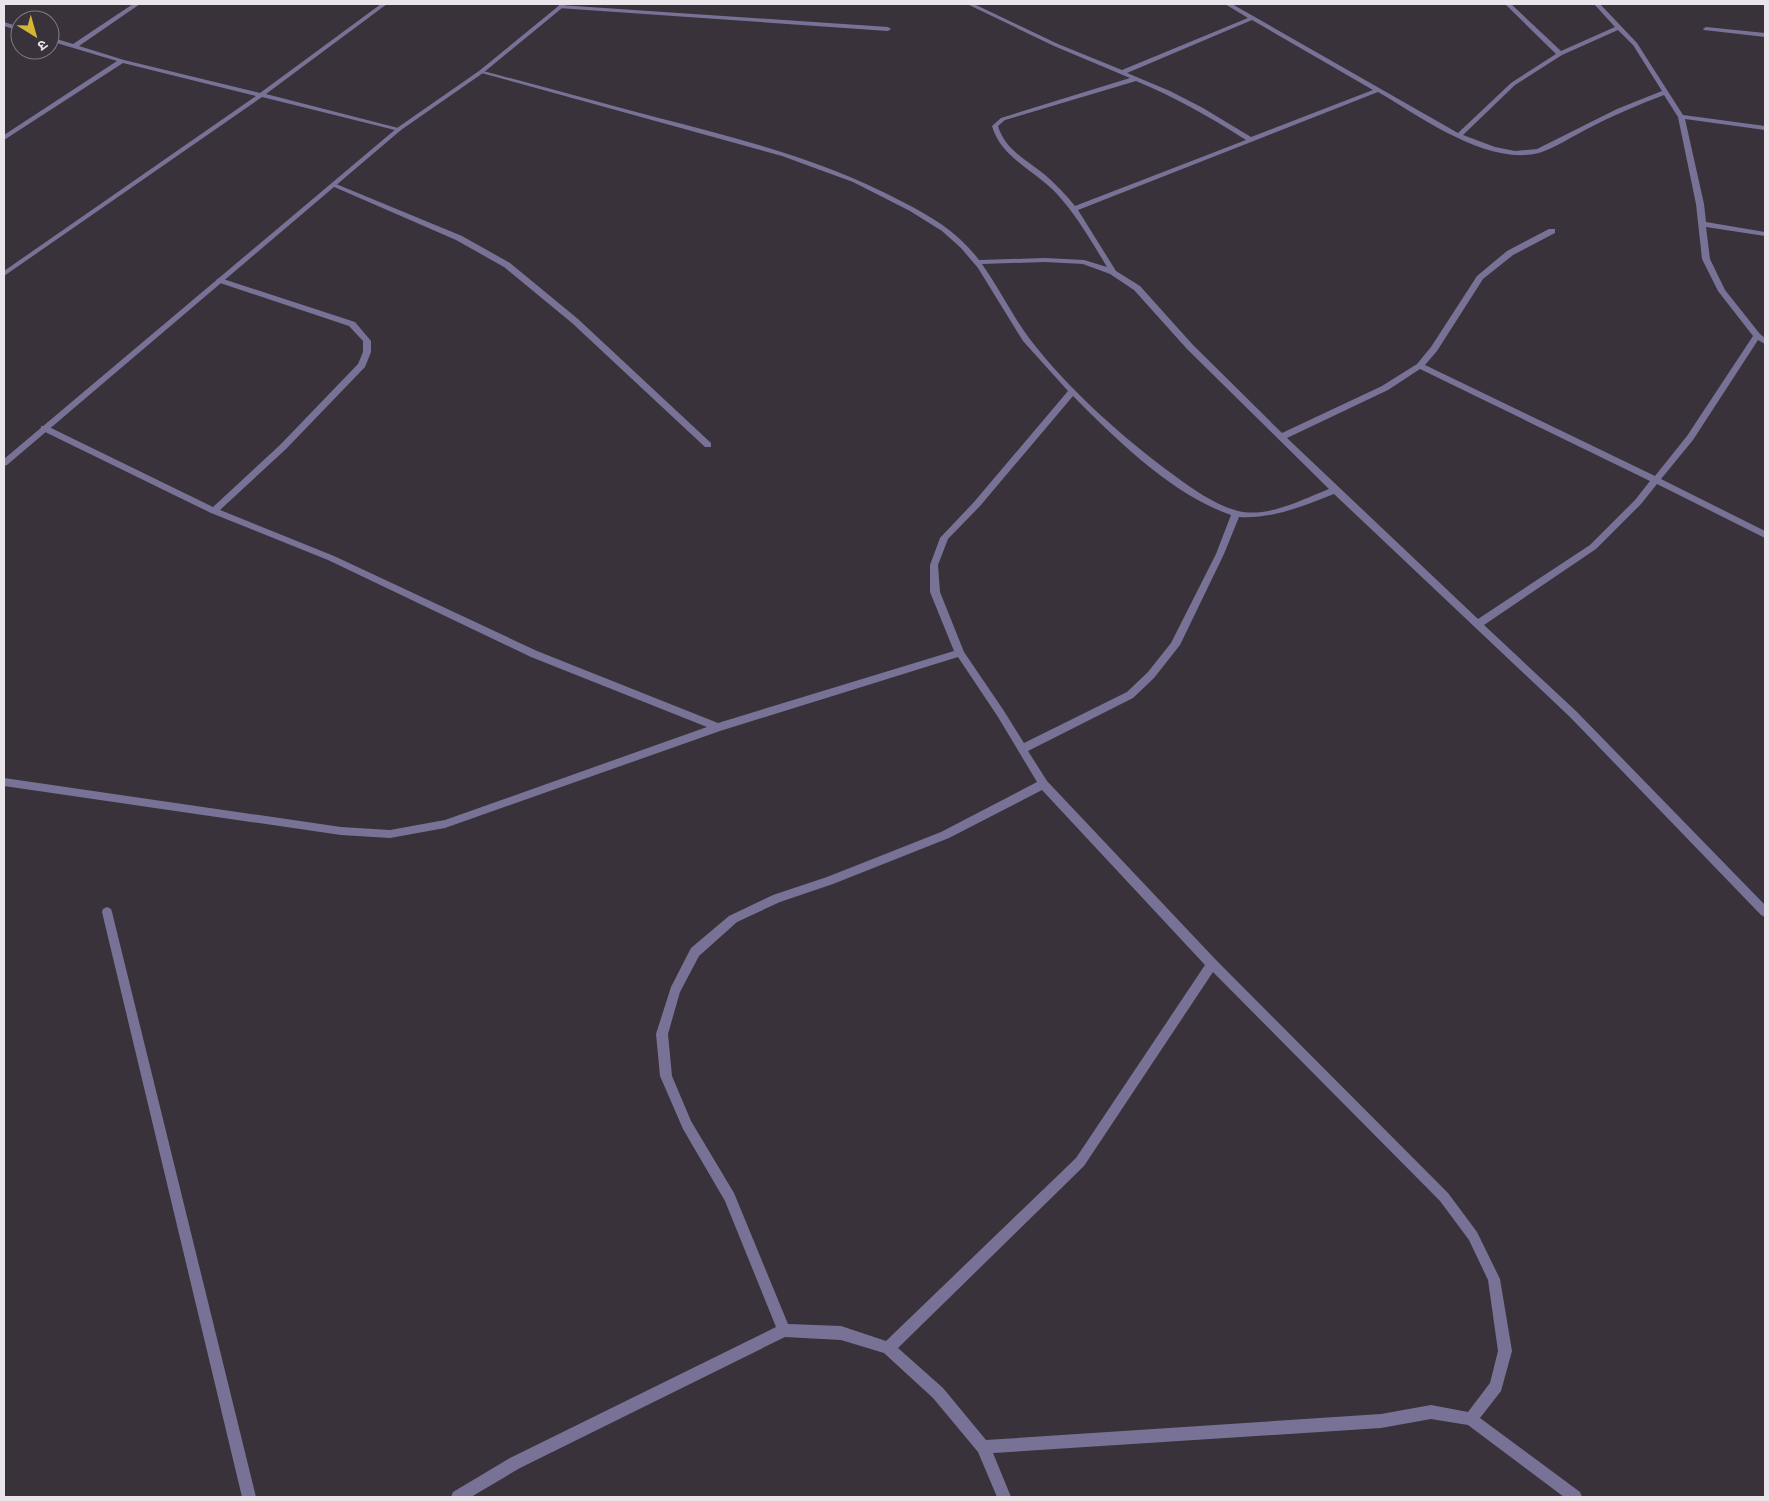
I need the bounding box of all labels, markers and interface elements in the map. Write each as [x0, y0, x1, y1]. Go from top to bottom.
north arrow [10, 10, 60, 60]
text: उ [33, 36, 52, 56]

